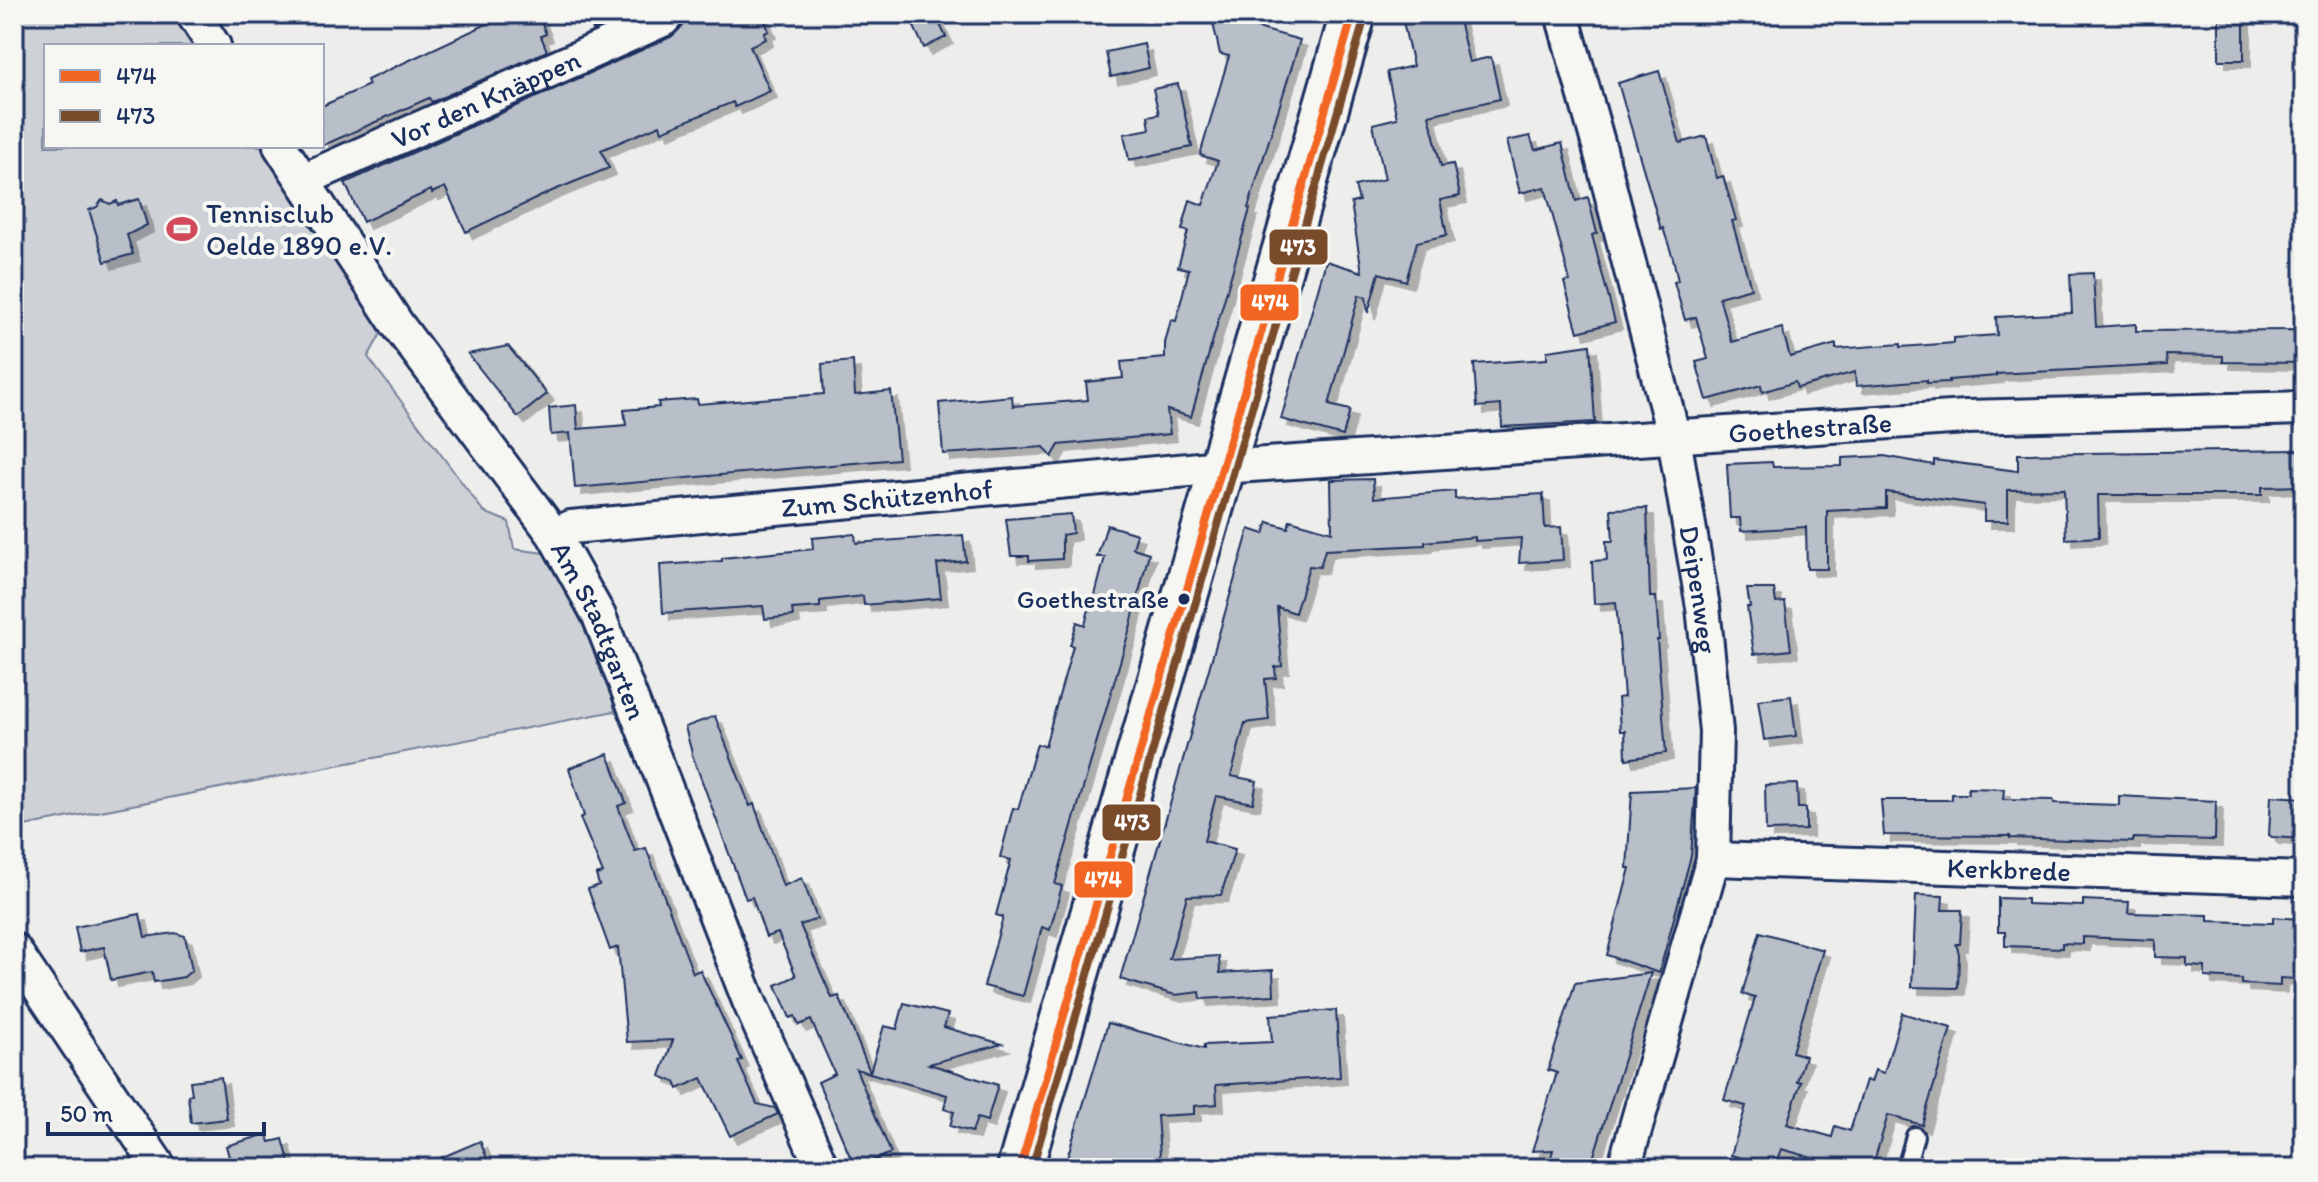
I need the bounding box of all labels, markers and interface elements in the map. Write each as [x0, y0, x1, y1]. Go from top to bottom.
street label: Vor den Knäppen [386, 42, 586, 156]
legend [44, 44, 324, 148]
text: 474 [116, 61, 157, 90]
text: 473 [116, 101, 155, 130]
place label: Tennisclub Oelde 1890 e.V. [206, 196, 392, 262]
sports icon: Tennisclub Oelde 1890 e.V. [165, 212, 199, 246]
line badge: 473 [1268, 228, 1329, 266]
text: 473 [1280, 234, 1316, 261]
line badge: 474 [1239, 283, 1300, 322]
text: 474 [1251, 289, 1289, 316]
street label: Goethestraße [1727, 405, 1893, 450]
street label: Zum Schützenhof [779, 471, 995, 525]
street label: Deipenweg [1672, 523, 1725, 656]
street label: Am Stadtgarten [544, 535, 655, 724]
place label: Goethestraße [1017, 583, 1169, 615]
marker: Goethestraße [1176, 591, 1192, 607]
line badge: 473 [1101, 803, 1162, 842]
text: 473 [1114, 809, 1150, 836]
street label: Kerkbrede [1946, 850, 2071, 888]
line badge: 474 [1073, 860, 1134, 899]
text: 474 [1084, 866, 1122, 893]
scale bar [48, 1086, 264, 1136]
text: 50 m [60, 1099, 113, 1128]

